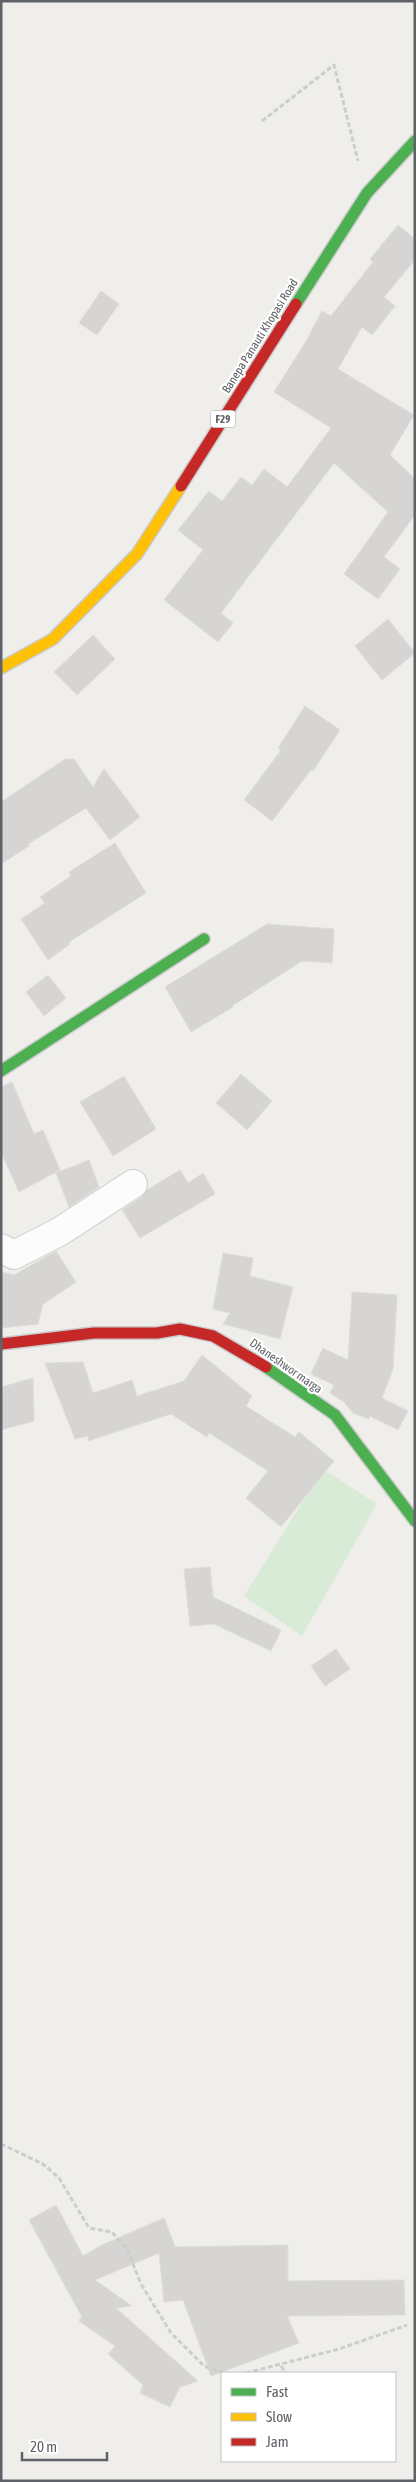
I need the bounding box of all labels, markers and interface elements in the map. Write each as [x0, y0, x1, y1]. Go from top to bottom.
street label: Banepa Panauti Khopasi Road [219, 276, 301, 396]
road number: F29 [210, 410, 236, 428]
street label: Dhaneshwor marga [247, 1336, 325, 1396]
legend [221, 2372, 396, 2462]
text: Fast [266, 2383, 288, 2400]
text: Slow [266, 2408, 292, 2425]
scale bar [22, 2430, 108, 2462]
text: Jam [266, 2433, 289, 2450]
text: 20 m [30, 2438, 57, 2455]

